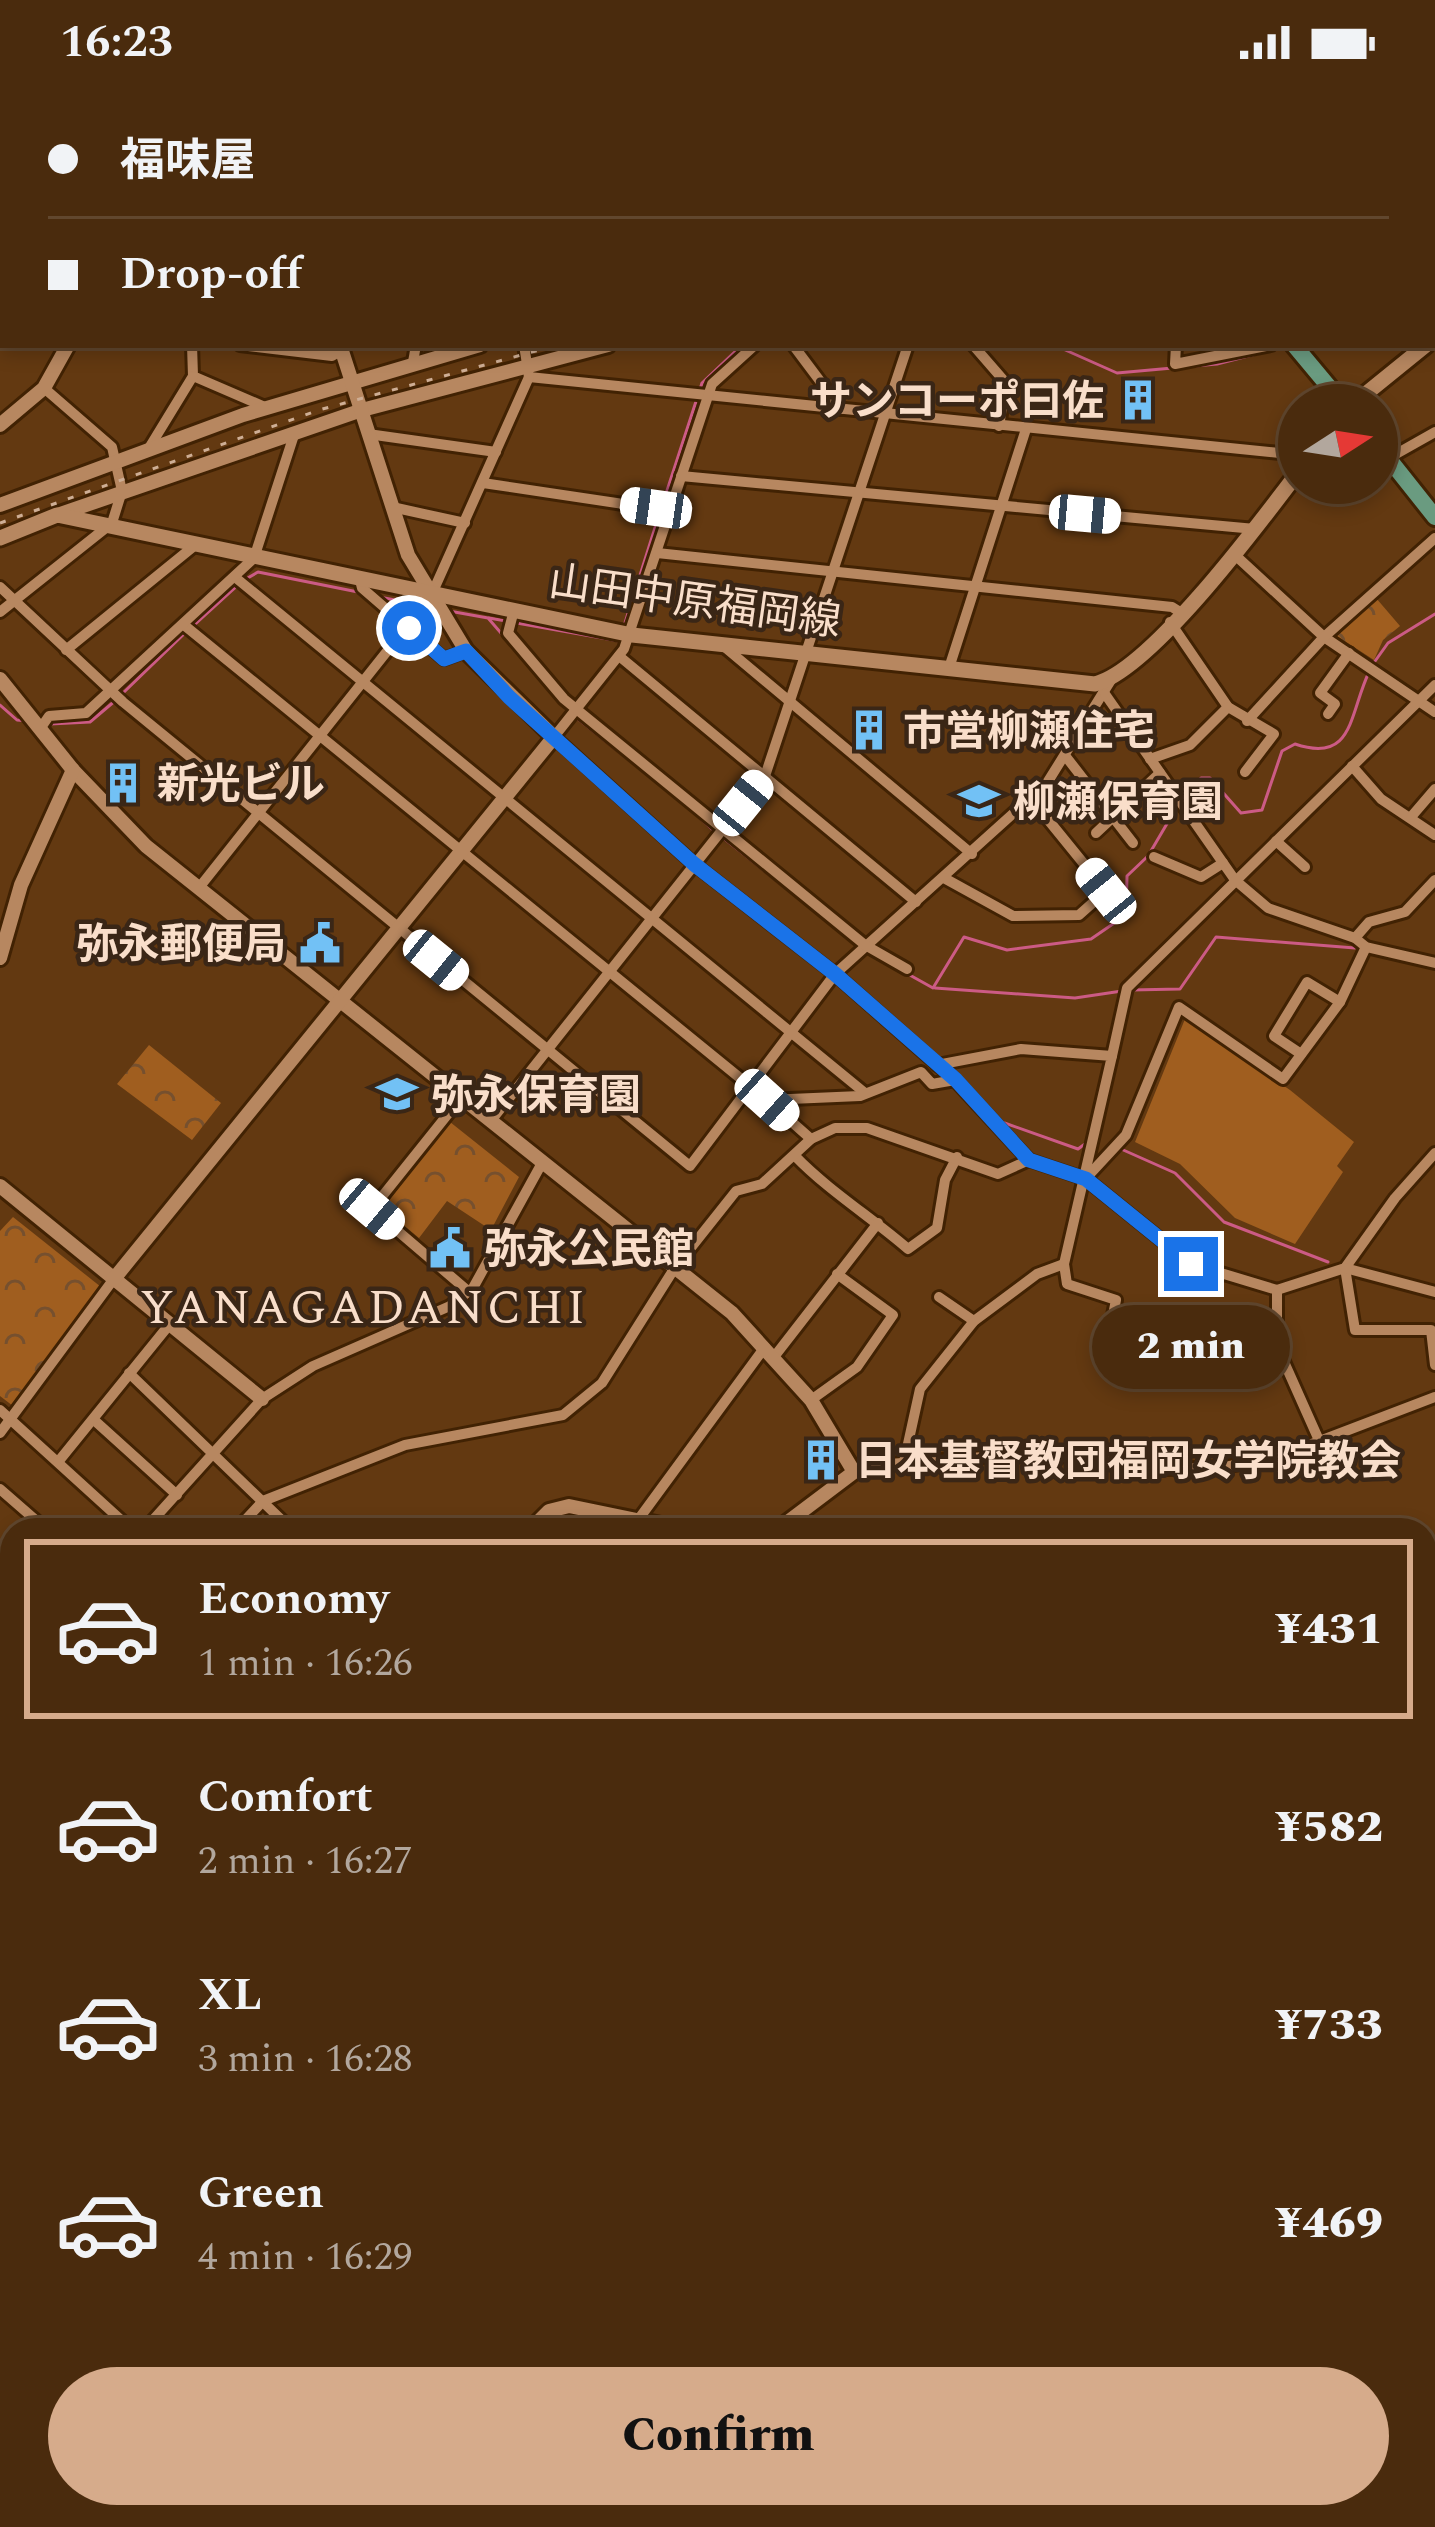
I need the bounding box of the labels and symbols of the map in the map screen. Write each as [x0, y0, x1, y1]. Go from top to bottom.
place label: サンコーポ曰佐 [810, 371, 1104, 434]
building icon: サンコーポ曰佐 [1115, 377, 1161, 423]
north arrow [1278, 384, 1398, 504]
car [618, 485, 694, 531]
car [1048, 493, 1122, 535]
street label: 山田中原福岡線 [545, 551, 845, 654]
route start [382, 601, 436, 655]
place label: 市営柳瀬住宅 [903, 701, 1155, 764]
building icon: 市営柳瀬住宅 [846, 707, 892, 753]
place label: 新光ビル [157, 754, 325, 817]
building icon: 新光ビル [100, 760, 146, 806]
car [706, 764, 780, 842]
place label: 柳瀬保育園 [1013, 772, 1223, 835]
school or university icon: 柳瀬保育園 [956, 778, 1002, 824]
car [1069, 852, 1143, 930]
place label: 弥永郵便局 [76, 914, 286, 977]
public building icon: 弥永郵便局 [297, 920, 343, 966]
car [397, 923, 475, 997]
car [728, 1063, 806, 1137]
place label: 弥永保育園 [431, 1065, 641, 1128]
school or university icon: 弥永保育園 [374, 1071, 420, 1117]
car [333, 1172, 411, 1246]
place label: 弥永公民館 [484, 1219, 694, 1282]
public building icon: 弥永公民館 [427, 1225, 473, 1271]
route end [1164, 1237, 1218, 1291]
district label: YANAGADANCHI [140, 1272, 588, 1345]
callout: 2 min [1092, 1306, 1290, 1390]
place label: 日本基督教団福岡女学院教会 [855, 1431, 1401, 1494]
building icon: 日本基督教団福岡女学院教会 [798, 1437, 844, 1483]

